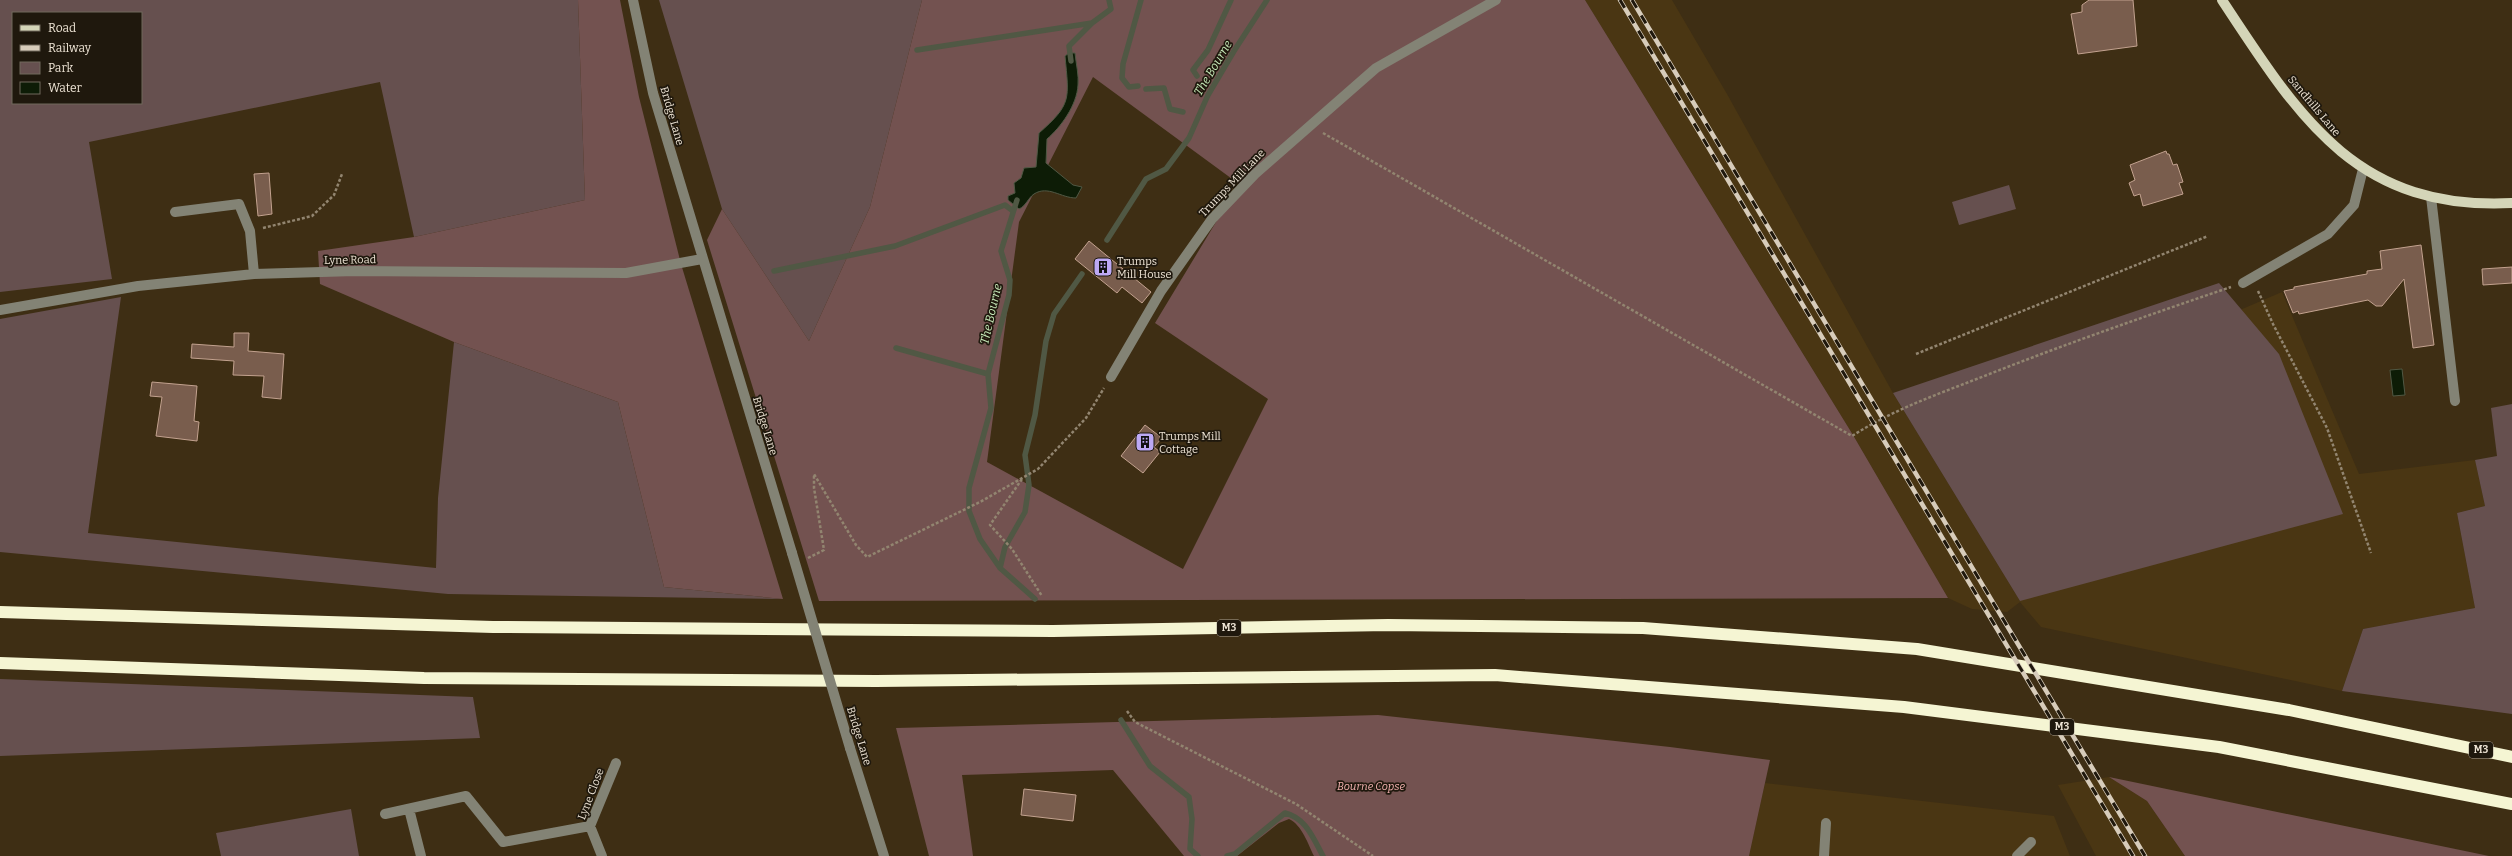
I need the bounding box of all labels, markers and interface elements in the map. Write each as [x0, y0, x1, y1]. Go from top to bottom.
legend [12, 12, 142, 104]
text: Road [48, 21, 76, 35]
water label: The Bourne [1191, 38, 1235, 98]
text: Railway [48, 41, 92, 55]
text: Park [48, 61, 74, 75]
street label: Sandhills Lane [2285, 73, 2343, 139]
text: Water [48, 81, 83, 95]
street label: Bridge Lane [657, 85, 687, 147]
street label: Trumps Mill Lane [1196, 147, 1268, 219]
street label: Lyne Road [324, 253, 377, 267]
place label: Trumps Mill House [1117, 255, 1172, 281]
building icon: Trumps Mill House [1092, 256, 1114, 278]
water label: The Bourne [977, 282, 1005, 346]
street label: Bridge Lane [750, 395, 780, 457]
place label: Trumps Mill Cottage [1159, 430, 1221, 456]
building icon: Trumps Mill Cottage [1134, 431, 1156, 453]
road number: M3 [1217, 620, 1241, 636]
street label: Bridge Lane [844, 705, 874, 767]
road number: M3 [2050, 719, 2074, 735]
road number: M3 [2469, 742, 2493, 758]
street label: Lyne Close [575, 766, 607, 822]
park label: Bourne Copse [1337, 780, 1406, 793]

